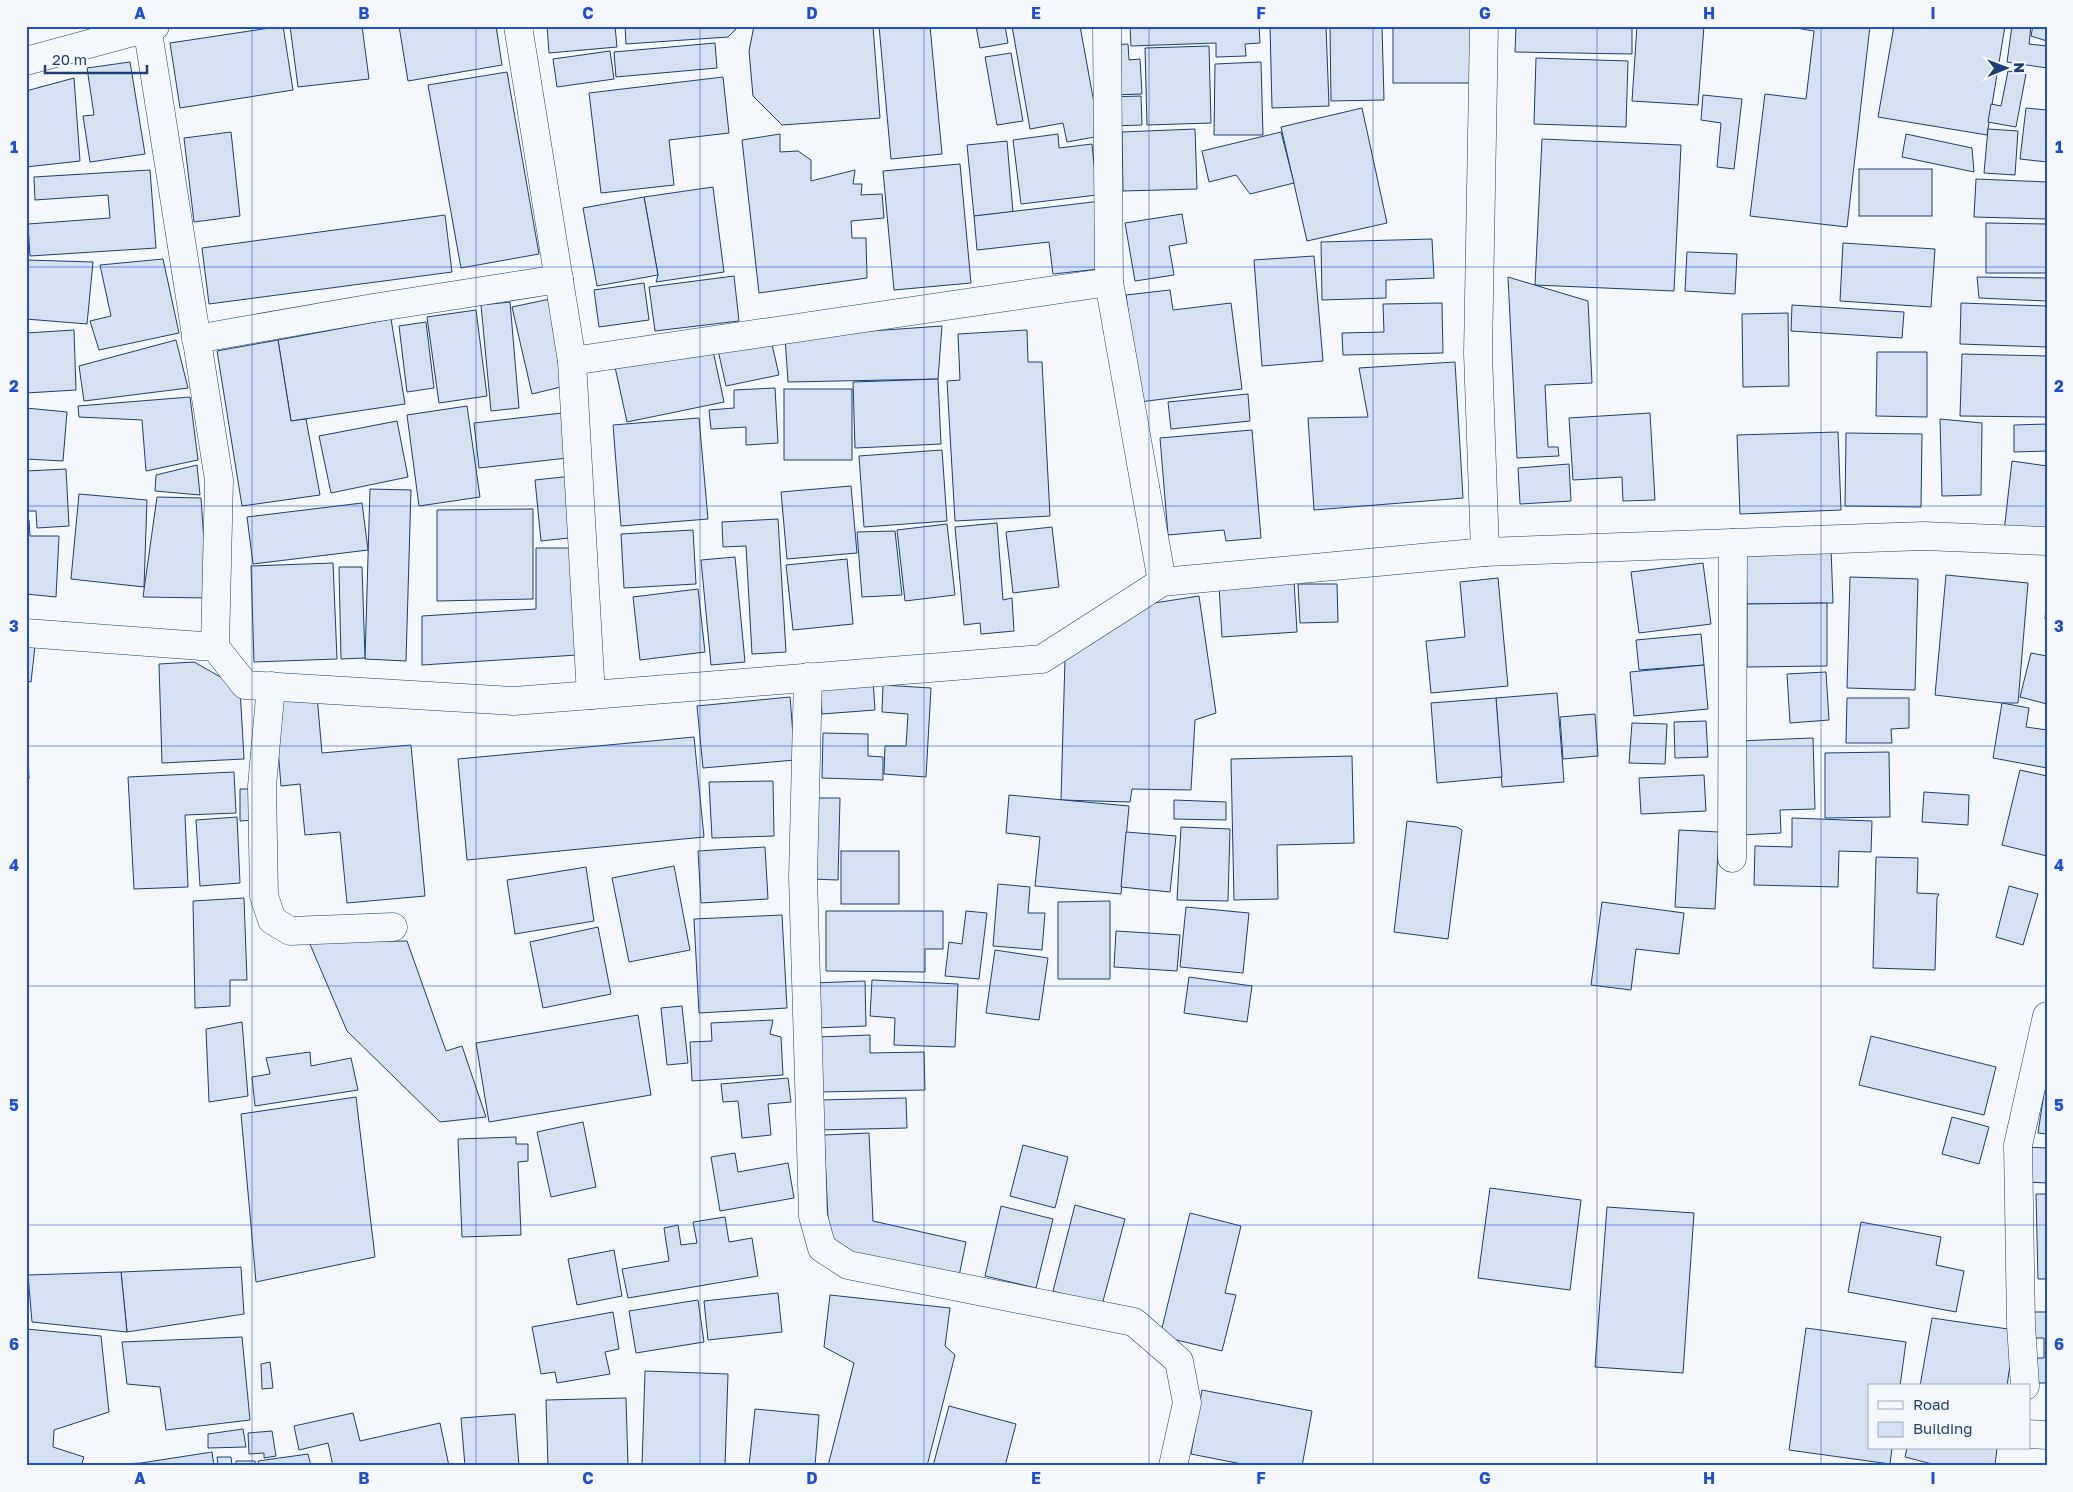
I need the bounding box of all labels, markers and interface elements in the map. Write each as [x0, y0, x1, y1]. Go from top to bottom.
text: A [134, 3, 146, 23]
text: B [358, 3, 370, 23]
text: C [582, 3, 594, 23]
text: D [806, 3, 818, 23]
text: E [1031, 3, 1041, 23]
text: F [1256, 3, 1266, 23]
text: G [1479, 3, 1491, 23]
text: H [1703, 3, 1715, 23]
text: I [1930, 3, 1936, 23]
scale bar [45, 42, 148, 74]
north arrow [1980, 42, 2030, 92]
text: 20 m [52, 50, 87, 68]
text: N [2011, 62, 2028, 73]
text: 1 [10, 137, 18, 157]
text: 1 [2055, 137, 2063, 157]
text: 2 [9, 376, 19, 396]
text: 2 [2054, 376, 2064, 396]
text: 3 [9, 616, 19, 636]
text: 3 [2054, 616, 2064, 636]
text: 4 [9, 855, 19, 875]
text: 4 [2054, 855, 2064, 875]
text: 5 [9, 1095, 19, 1115]
text: 5 [2054, 1095, 2064, 1115]
text: 6 [9, 1334, 19, 1354]
text: 6 [2054, 1334, 2064, 1354]
legend [1868, 1384, 2030, 1450]
text: Road [1913, 1395, 1950, 1413]
text: Building [1913, 1419, 1973, 1437]
text: A [134, 1468, 146, 1488]
text: B [358, 1468, 370, 1488]
text: C [582, 1468, 594, 1488]
text: D [806, 1468, 818, 1488]
text: E [1031, 1468, 1041, 1488]
text: F [1256, 1468, 1266, 1488]
text: G [1479, 1468, 1491, 1488]
text: H [1703, 1468, 1715, 1488]
text: I [1930, 1468, 1936, 1488]

